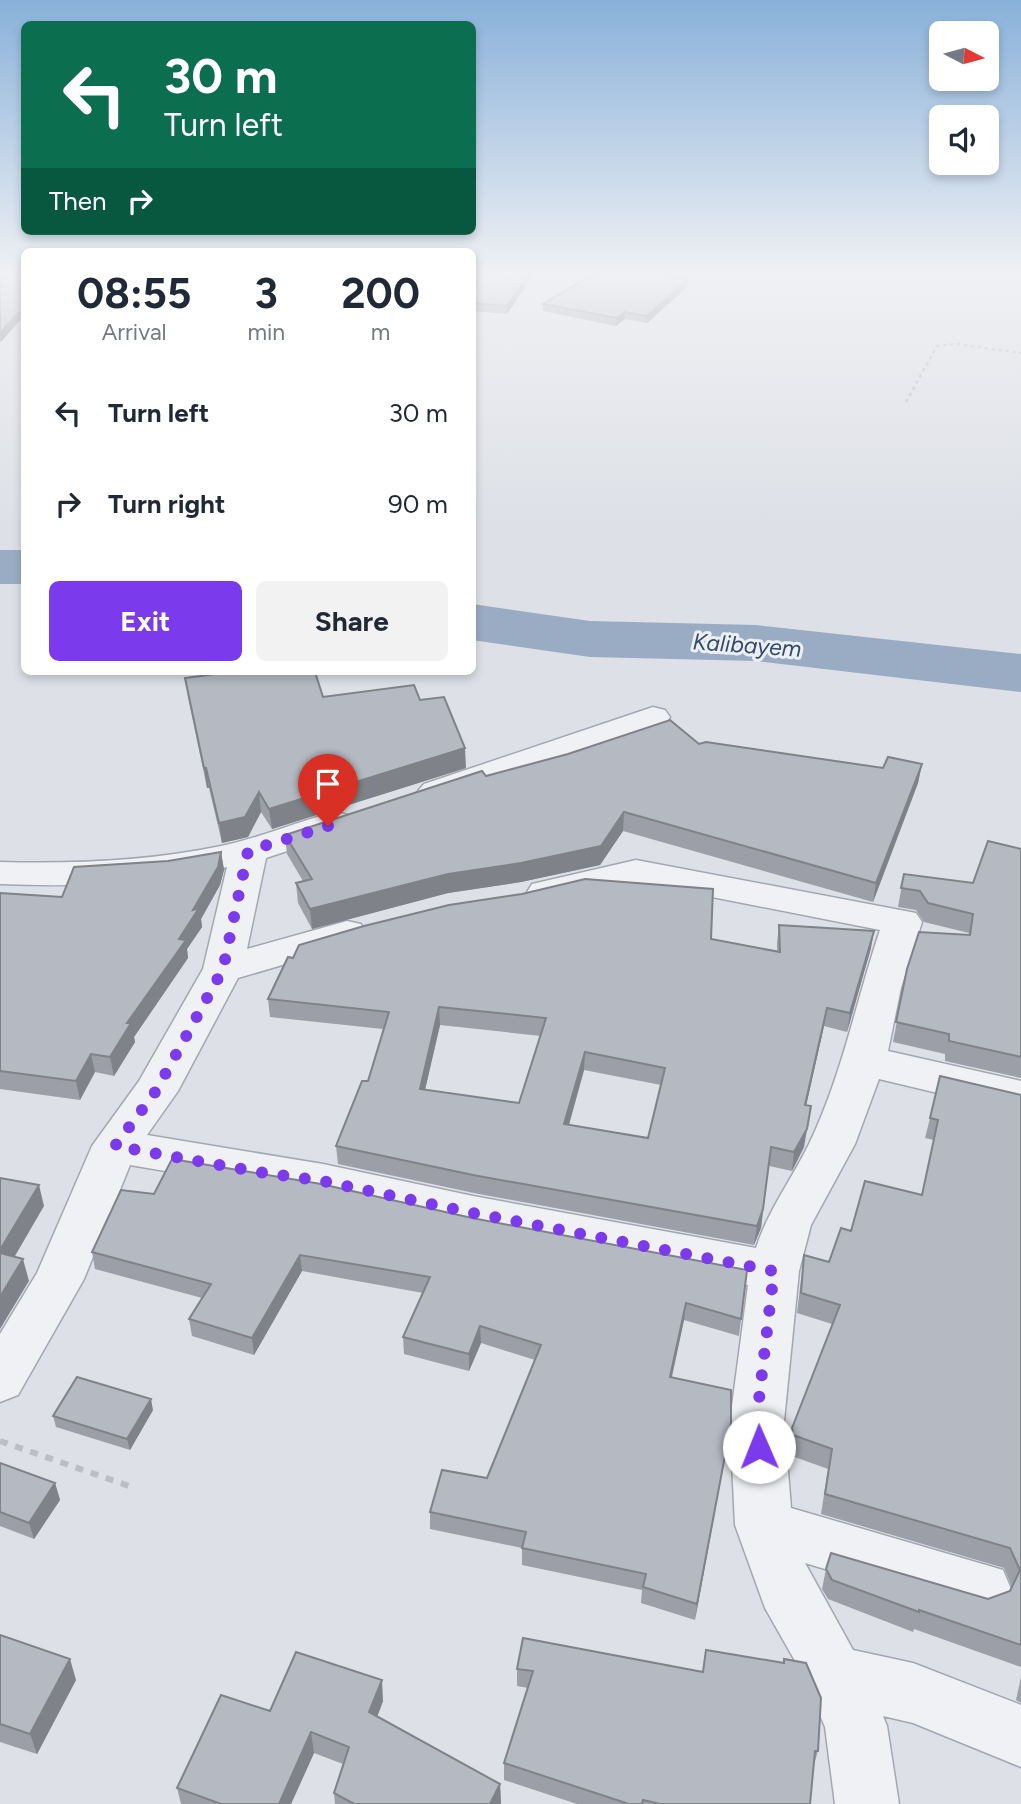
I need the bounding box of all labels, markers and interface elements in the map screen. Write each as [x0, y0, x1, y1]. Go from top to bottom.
north arrow [929, 21, 999, 91]
map controls [929, 21, 999, 175]
text: 30 m [164, 46, 277, 105]
icon: left [49, 49, 140, 140]
button: sound [929, 105, 999, 175]
text: Turn left [164, 106, 283, 144]
icon: right [121, 182, 159, 220]
text: Then [49, 185, 107, 217]
text: 08:55 [77, 268, 191, 319]
text: 3 [255, 268, 278, 319]
text: 200 [341, 268, 420, 319]
text: Arrival [102, 318, 167, 346]
text: min [247, 318, 285, 346]
text: m [371, 318, 390, 346]
icon: left [49, 394, 87, 432]
text: Turn left [108, 397, 209, 429]
text: 30 m [389, 397, 448, 429]
icon: right [49, 485, 87, 523]
text: Turn right [108, 488, 225, 520]
text: 90 m [388, 488, 448, 520]
button: Exit [49, 581, 242, 661]
button: Share [256, 581, 448, 661]
water label: Kalibayem [692, 627, 802, 663]
pin [298, 754, 358, 826]
icon: arrive [309, 765, 347, 803]
position arrow [722, 1410, 796, 1484]

